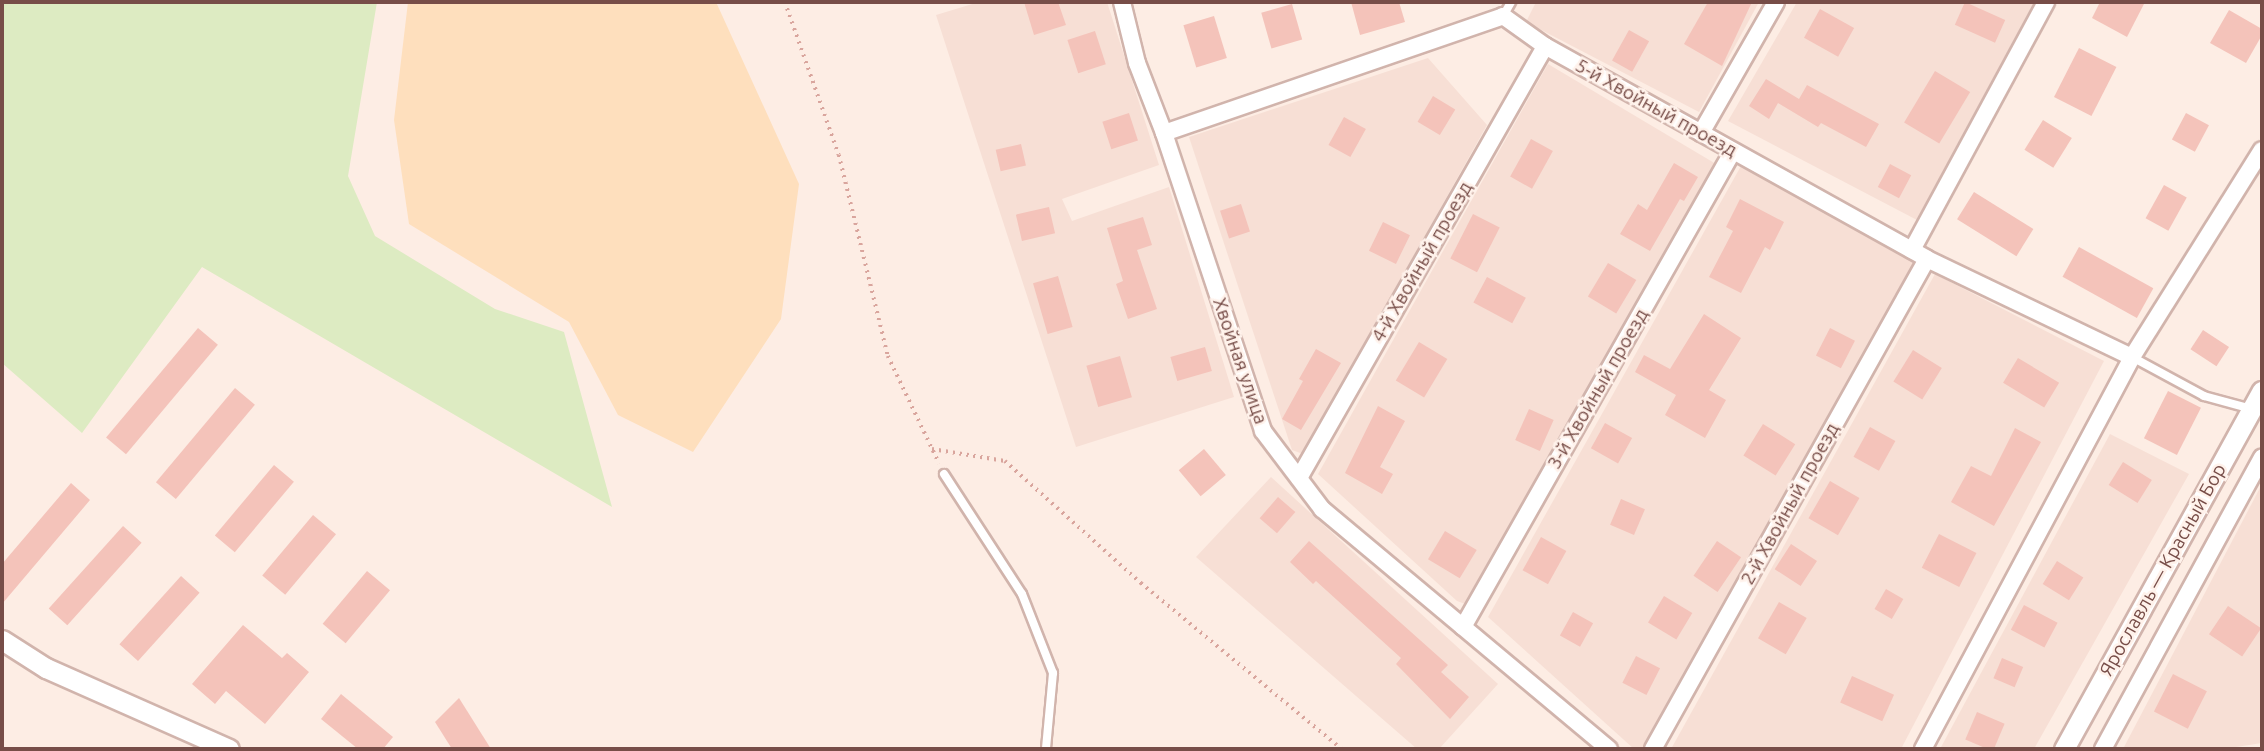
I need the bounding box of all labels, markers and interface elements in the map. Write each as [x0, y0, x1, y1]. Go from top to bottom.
street label: 5-й Хвойный проезд [1571, 54, 1741, 162]
street label: 4-й Хвойный проезд [1367, 178, 1477, 346]
street label: Хвойная улица [1208, 295, 1272, 427]
street label: 3-й Хвойный проезд [1543, 305, 1653, 473]
street label: 2-й Хвойный проезд [1736, 419, 1844, 589]
street label: Ярославль — Красный Бор [2095, 460, 2231, 680]

